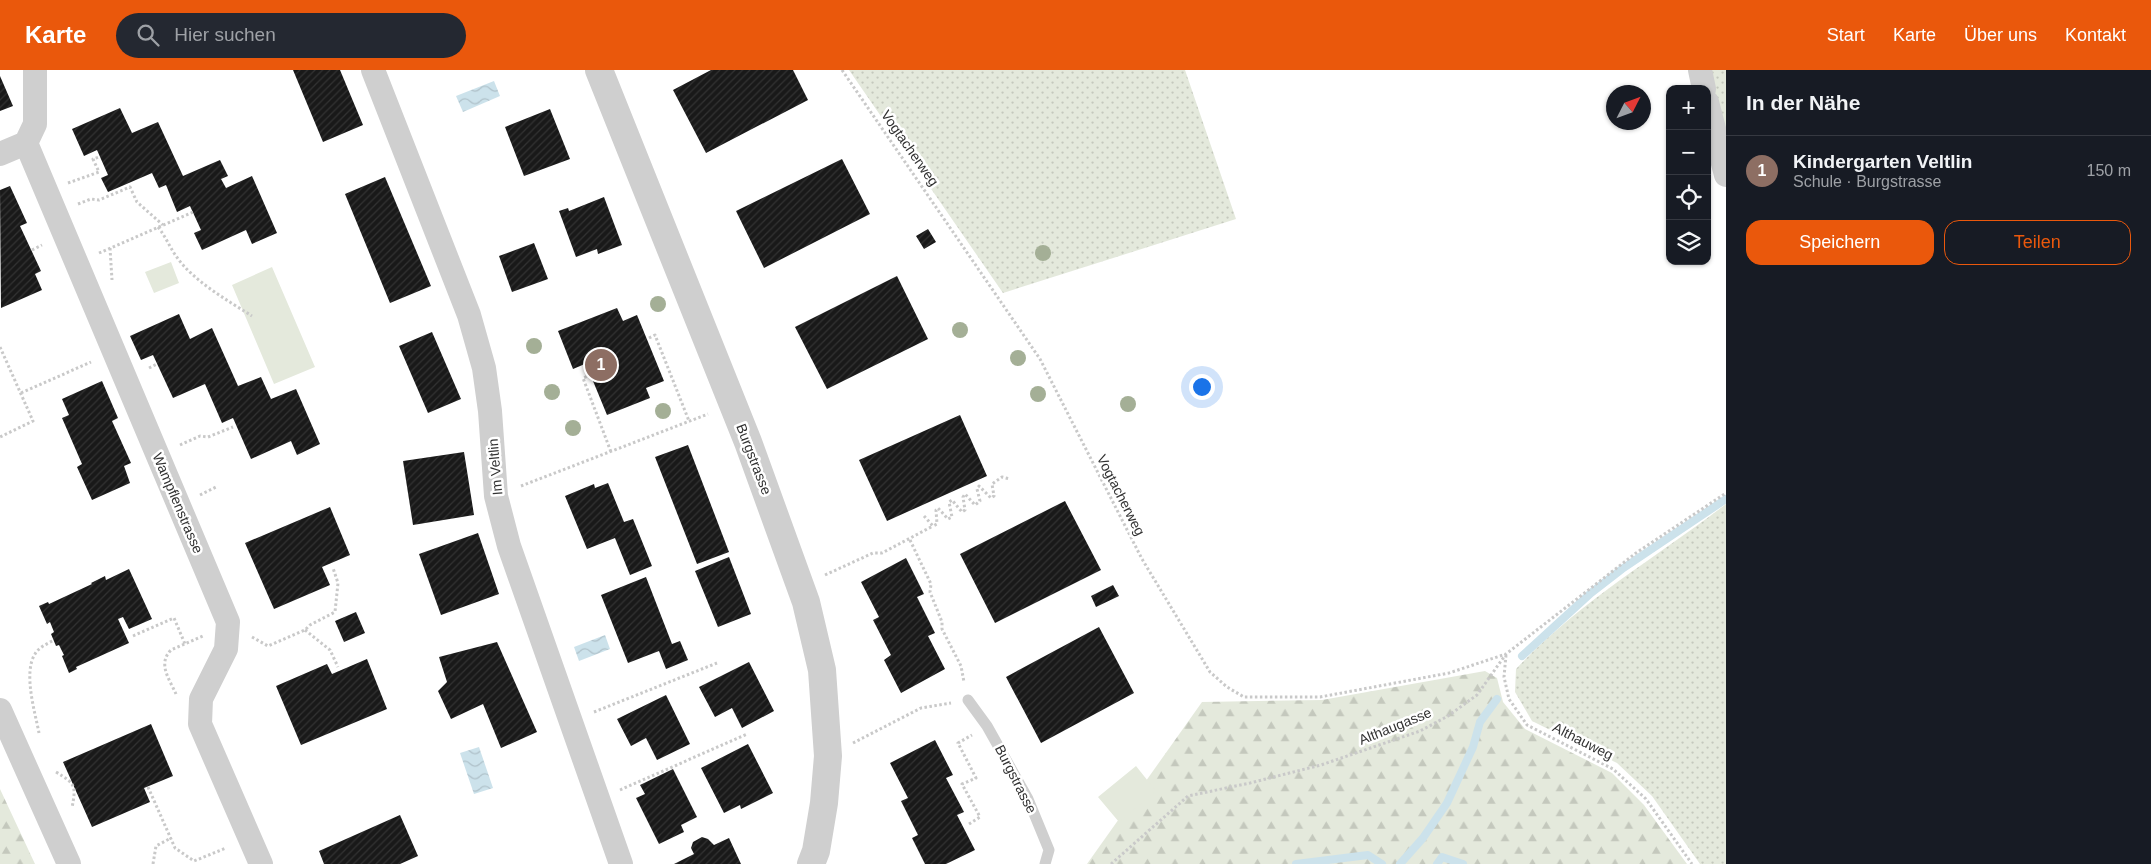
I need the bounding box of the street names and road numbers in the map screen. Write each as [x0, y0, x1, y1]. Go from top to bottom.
street label: Vogtacherweg [878, 107, 942, 189]
street label: Burgstrasse [733, 421, 775, 497]
street label: Im Veltlin [485, 438, 505, 496]
street label: Wampflenstrasse [150, 450, 206, 556]
street label: Vogtacherweg [1094, 452, 1148, 538]
street label: Althaugasse [1356, 704, 1434, 748]
street label: Althauweg [1550, 719, 1616, 763]
street label: Burgstrasse [992, 742, 1040, 816]

